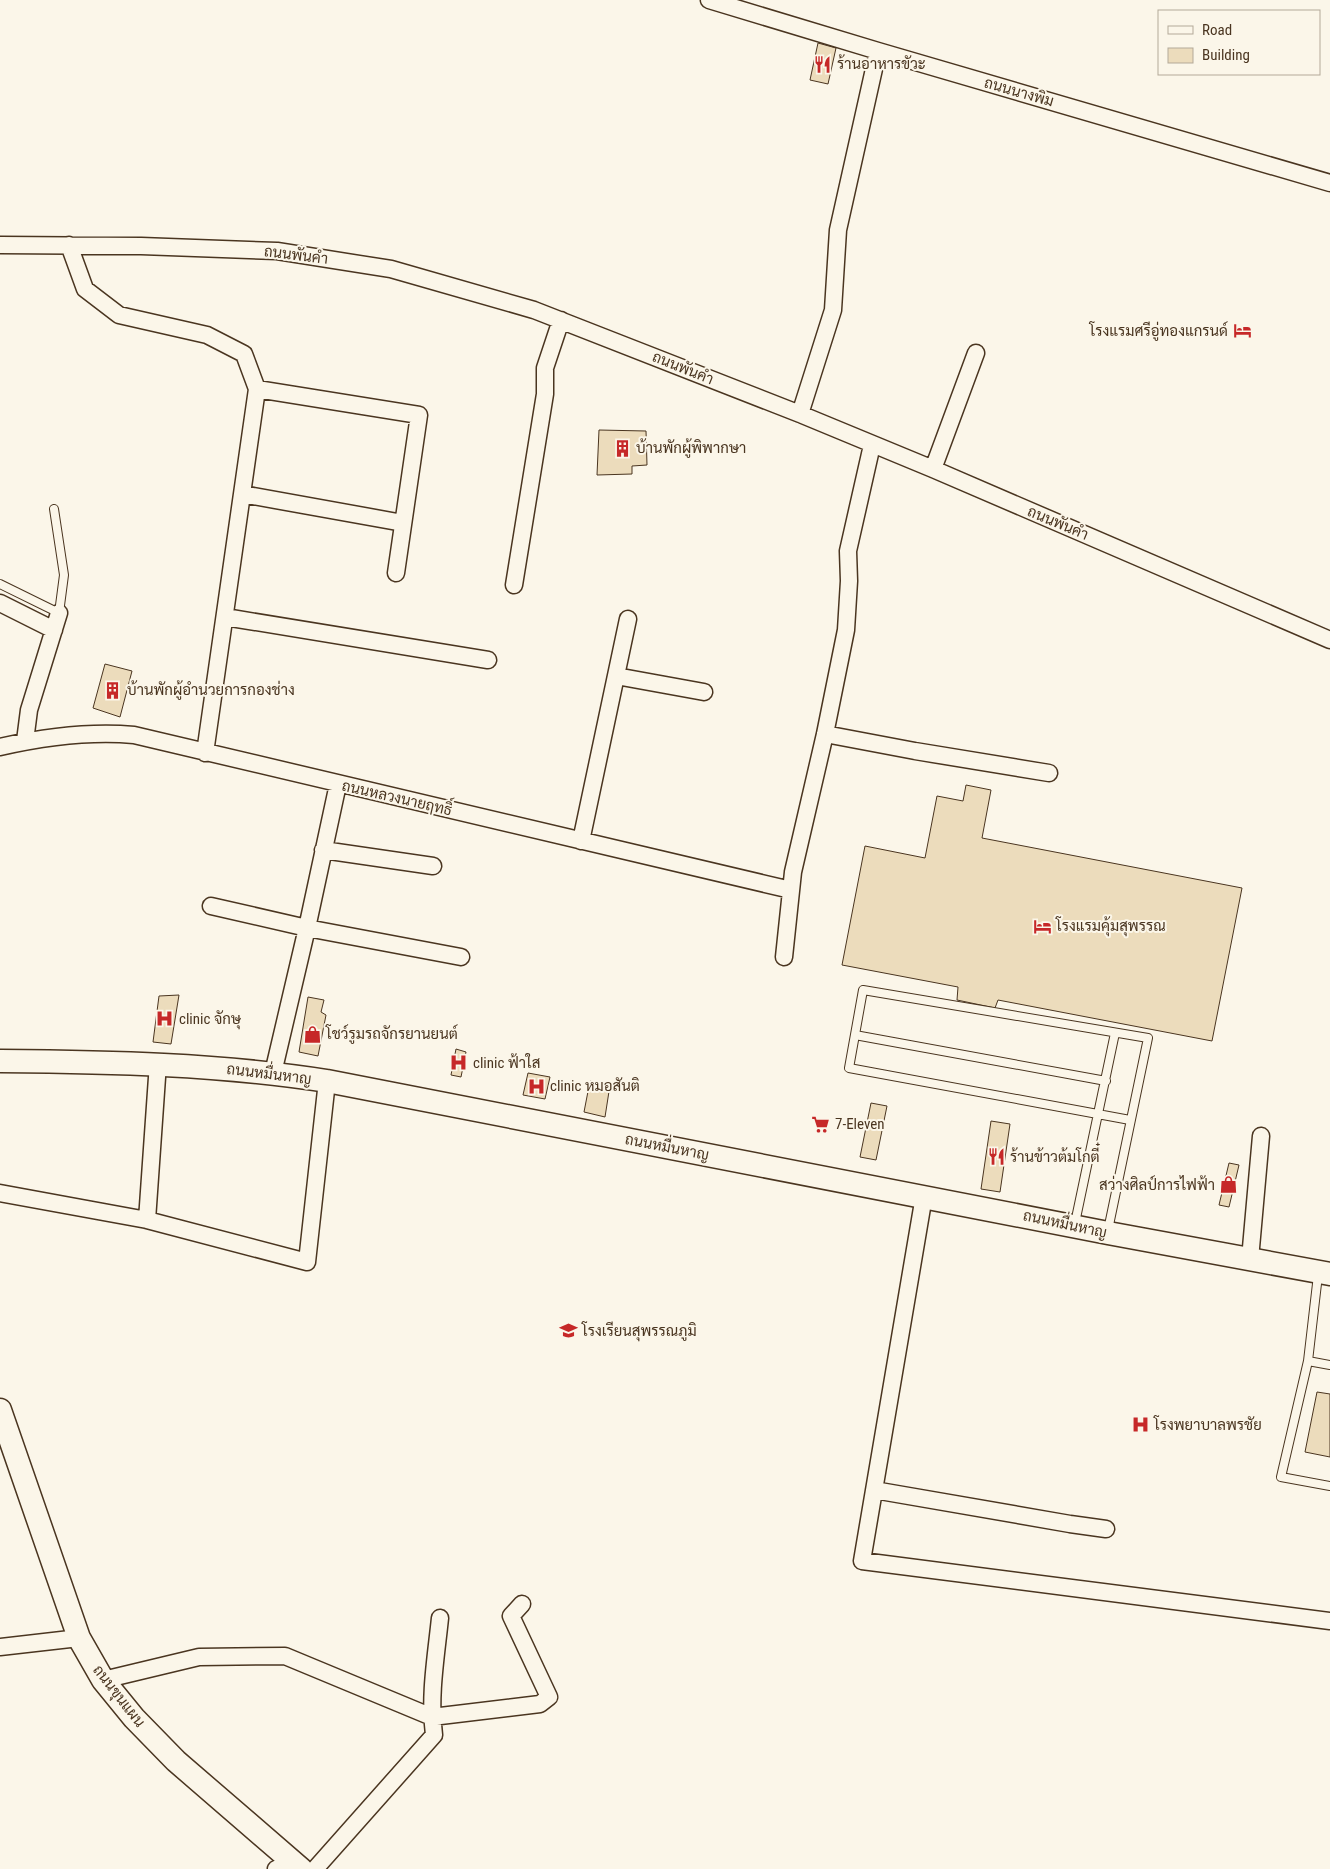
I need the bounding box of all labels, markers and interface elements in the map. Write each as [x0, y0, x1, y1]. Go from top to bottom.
legend [1158, 10, 1320, 75]
text: Road [1202, 21, 1232, 39]
text: Building [1202, 46, 1250, 64]
restaurant icon: ร้านอาหารขัวะ [813, 54, 833, 74]
place label: ร้านอาหารขัวะ [837, 54, 926, 73]
street label: ถนนนางพิม [982, 73, 1056, 111]
street label: ถนนพันคำ [263, 242, 329, 268]
place label: โรงแรมศรีอู่ทองแกรนด์ [1089, 321, 1228, 341]
hotel icon: โรงแรมศรีอู่ทองแกรนด์ [1232, 321, 1252, 341]
street label: ถนนพันคำ [650, 348, 716, 388]
building icon: บ้านพักผู้พิพากษา [612, 438, 632, 458]
place label: บ้านพักผู้พิพากษา [636, 438, 746, 458]
street label: ถนนพันคำ [1025, 502, 1091, 544]
building icon: บ้านพักผู้อำนวยการกองช่าง [103, 680, 123, 700]
place label: บ้านพักผู้อำนวยการกองช่าง [127, 680, 295, 700]
street label: ถนนหลวงนายฤทธิ์ [340, 770, 455, 819]
hotel icon: โรงแรมคุ้มสุพรรณ [1032, 916, 1052, 936]
place label: โรงแรมคุ้มสุพรรณ [1055, 916, 1166, 937]
hospital icon: clinic จักษุ [155, 1009, 175, 1029]
place label: clinic จักษุ [179, 1010, 242, 1030]
shop icon: โชว์รูมรถจักรยานยนต์ [302, 1024, 322, 1044]
place label: โชว์รูมรถจักรยานยนต์ [325, 1024, 458, 1044]
hospital icon: clinic ฟ้าใส [449, 1053, 469, 1073]
place label: clinic ฟ้าใส [473, 1053, 540, 1072]
street label: ถนนหมื่นหาญ [226, 1054, 313, 1088]
hospital icon: clinic หมอสันติ [526, 1076, 546, 1096]
place label: clinic หมอสันติ [550, 1077, 640, 1095]
supermarket icon: 7-Eleven [811, 1114, 831, 1134]
place label: 7-Eleven [835, 1115, 885, 1133]
street label: ถนนหมื่นหาญ [623, 1124, 712, 1164]
place label: ร้านข้าวต้มโกตี๋ [1010, 1142, 1101, 1166]
restaurant icon: ร้านข้าวต้มโกตี๋ [986, 1147, 1006, 1167]
place label: สว่างศิลป์การไฟฟ้า [1099, 1175, 1215, 1194]
shop icon: สว่างศิลป์การไฟฟ้า [1219, 1175, 1239, 1195]
street label: ถนนหมื่นหาญ [1021, 1200, 1110, 1242]
school or university icon: โรงเรียนสุพรรณภูมิ [558, 1321, 578, 1341]
place label: โรงเรียนสุพรรณภูมิ [581, 1321, 697, 1342]
hospital icon: โรงพยาบาลพรชัย [1130, 1415, 1150, 1435]
place label: โรงพยาบาลพรชัย [1153, 1415, 1262, 1434]
street label: ถนนขุนแผน [88, 1661, 149, 1732]

